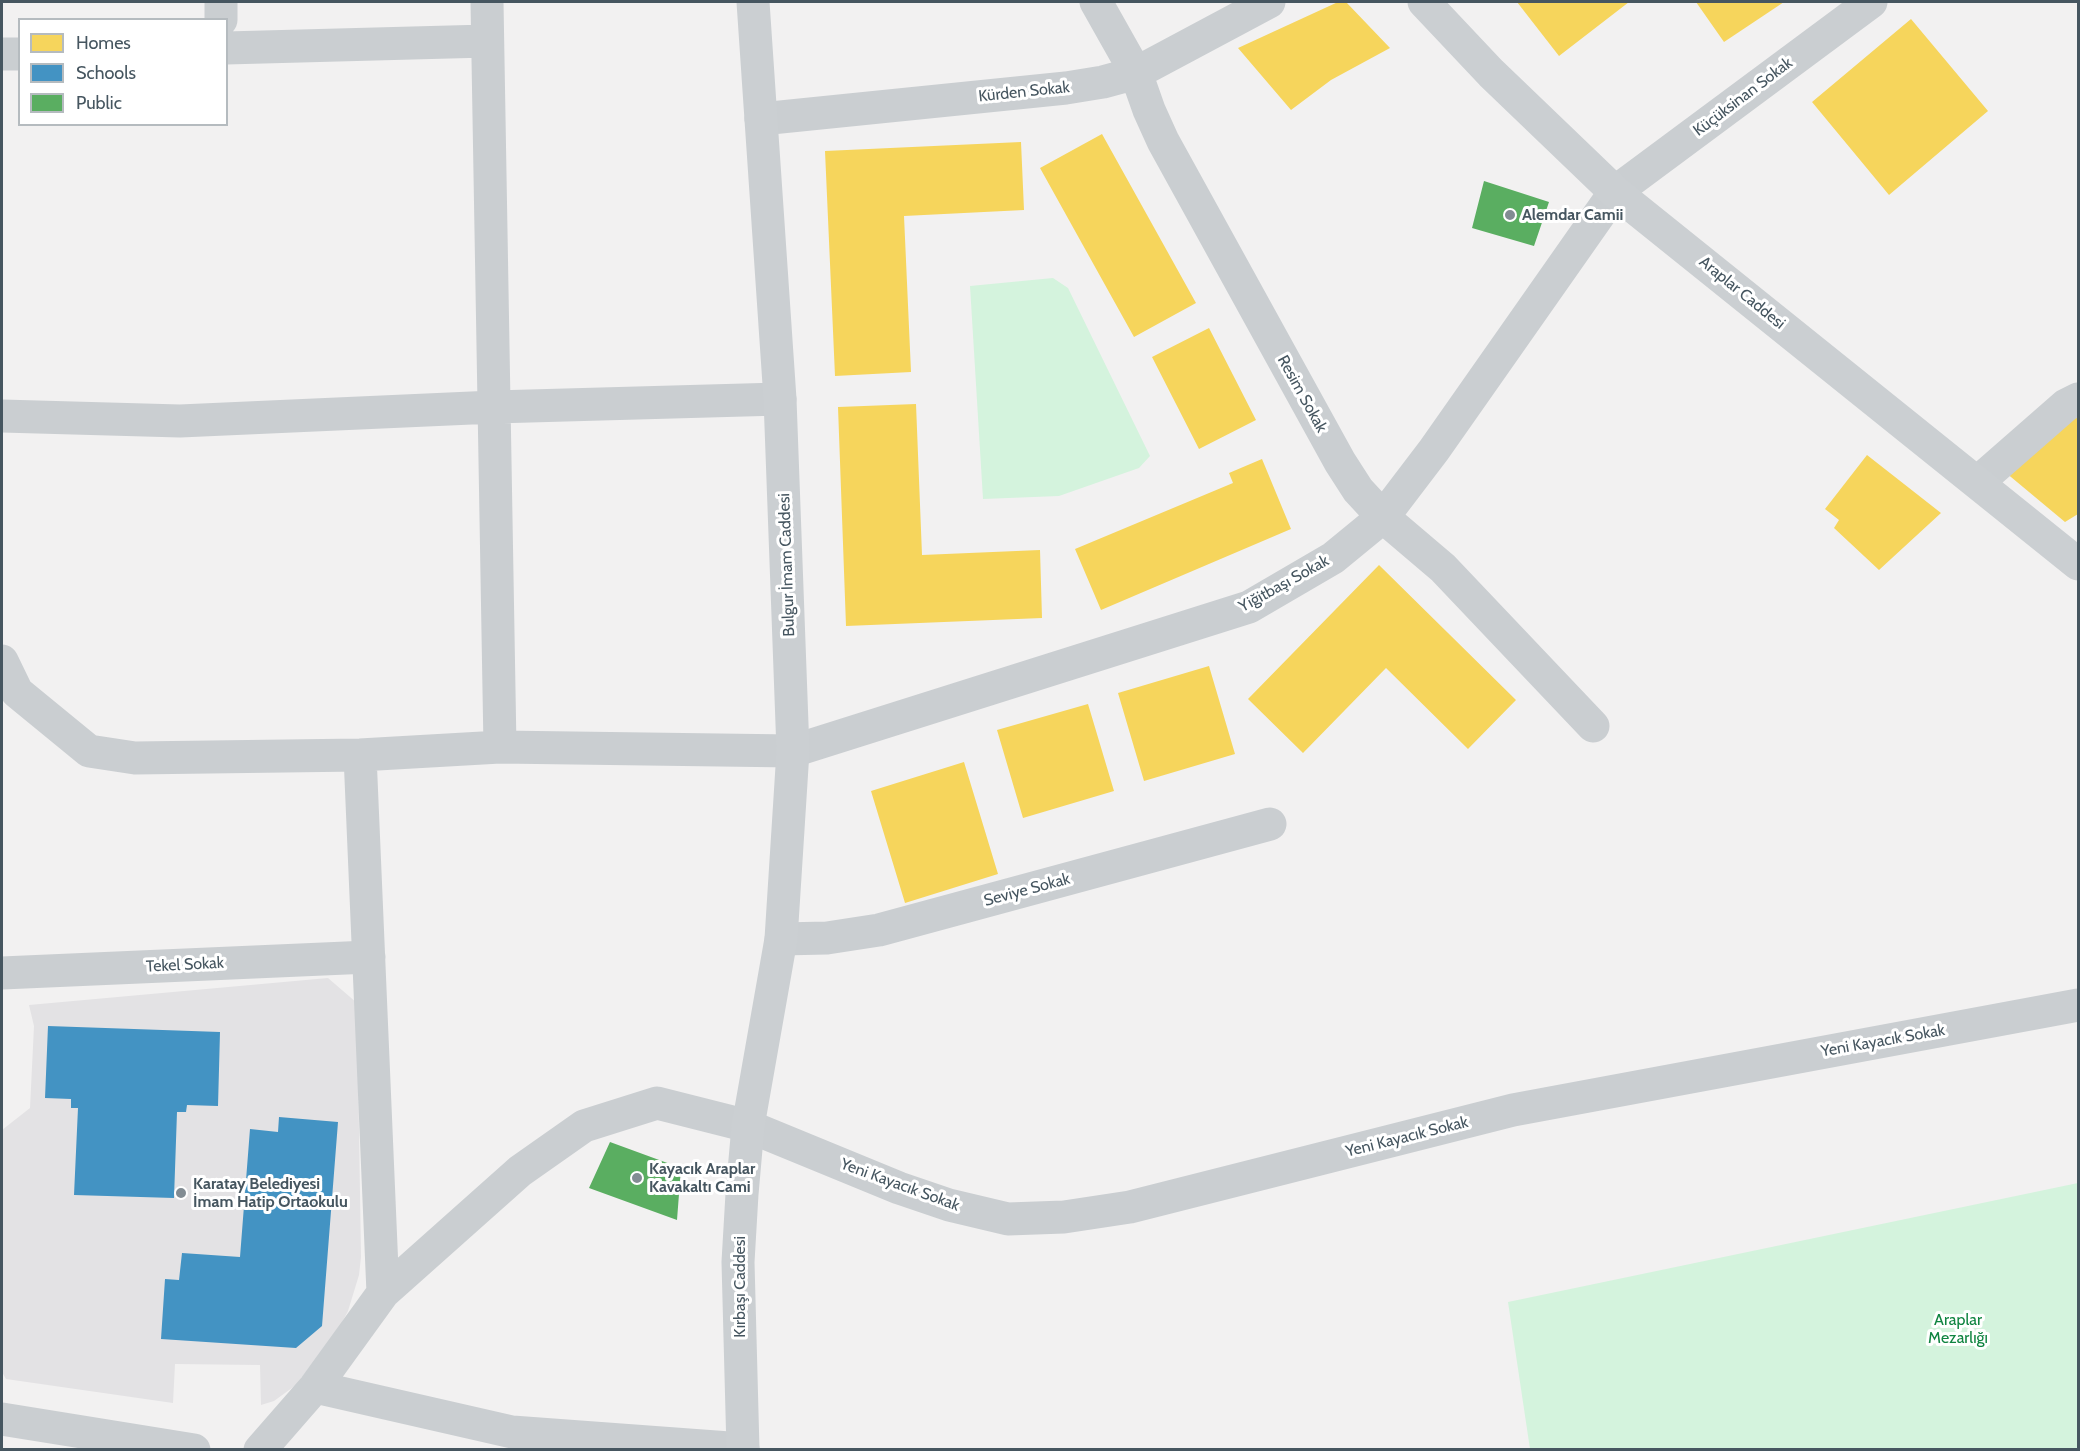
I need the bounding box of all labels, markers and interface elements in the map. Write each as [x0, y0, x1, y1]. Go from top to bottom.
legend [18, 18, 228, 126]
text: Homes [76, 32, 131, 54]
street label: Küçüksinan Sokak [1690, 53, 1796, 141]
text: Schools [76, 62, 136, 84]
street label: Kürden Sokak [977, 78, 1071, 106]
text: Public [76, 92, 122, 114]
place label: Alemdar Camii [1522, 205, 1623, 225]
marker: Alemdar Camii [1503, 208, 1517, 222]
street label: Araplar Caddesi [1695, 252, 1789, 334]
street label: Resim Sokak [1273, 352, 1331, 436]
street label: Bulgur İmam Caddesi [775, 493, 799, 637]
street label: Yiğitbaşı Sokak [1236, 551, 1332, 617]
street label: Seviye Sokak [982, 869, 1072, 911]
street label: Tekel Sokak [146, 953, 224, 977]
street label: Yeni Kayacık Sokak [1820, 1021, 1946, 1061]
street label: Yeni Kayacık Sokak [1344, 1113, 1470, 1161]
street label: Yeni Kayacık Sokak [838, 1155, 962, 1215]
place label: Kayacık Araplar Kavakaltı Cami [649, 1159, 755, 1197]
marker: Kayacık Araplar Kavakaltı Cami [630, 1171, 644, 1185]
place label: Karatay Belediyesi İmam Hatip Ortaokulu [193, 1174, 348, 1212]
marker: Karatay Belediyesi İmam Hatip Ortaokulu [174, 1186, 188, 1200]
street label: Kırbaşı Caddesi [730, 1236, 750, 1338]
park label: Araplar Mezarlığı [1928, 1310, 1988, 1348]

